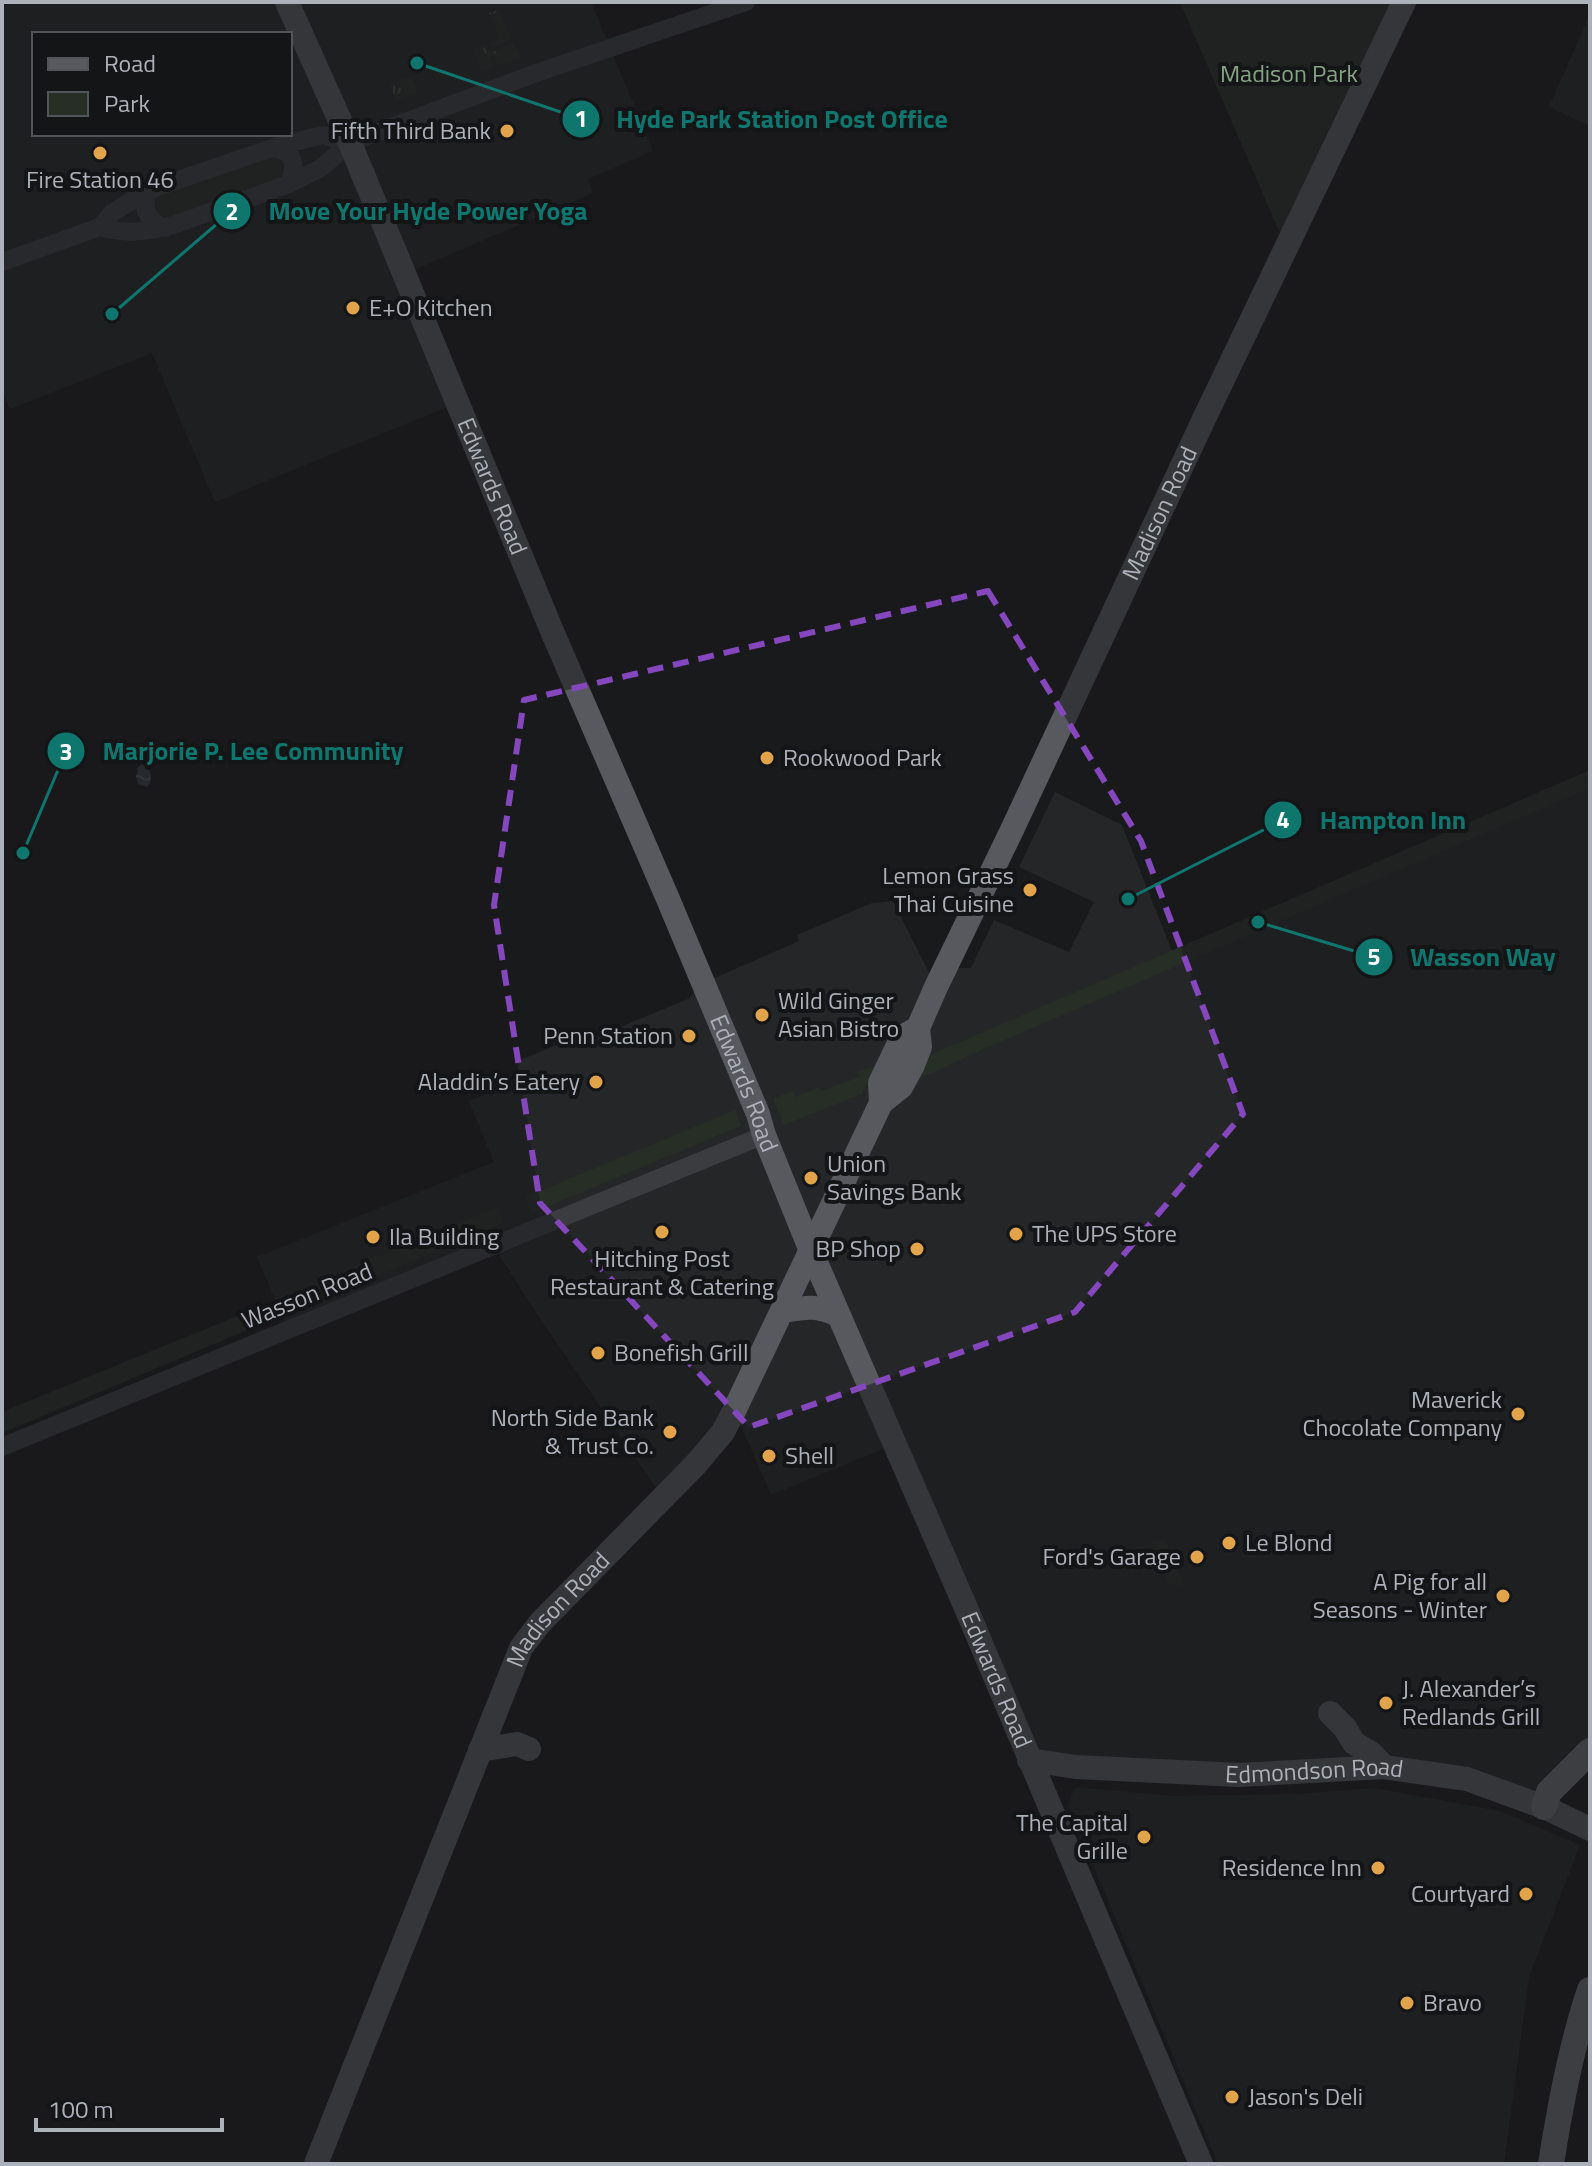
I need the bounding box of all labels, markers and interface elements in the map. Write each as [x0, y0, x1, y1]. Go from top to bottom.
legend [32, 32, 292, 136]
text: Road [104, 45, 156, 81]
park label: Madison Park [1220, 55, 1359, 91]
text: Park [104, 85, 150, 121]
callout: Hyde Park Station Post Office [561, 94, 964, 144]
text: Hyde Park Station Post Office [616, 99, 948, 138]
text: 1 [574, 100, 588, 136]
place label: Fifth Third Bank [331, 112, 492, 148]
marker: Fifth Third Bank [498, 122, 516, 140]
marker: Fire Station 46 [91, 144, 109, 162]
place label: Fire Station 46 [26, 161, 174, 197]
callout: Move Your Hyde Power Yoga [212, 186, 604, 236]
text: Move Your Hyde Power Yoga [268, 191, 588, 230]
text: 2 [225, 193, 239, 229]
place label: E+O Kitchen [369, 289, 493, 325]
marker: E+O Kitchen [344, 299, 362, 317]
street label: Edwards Road [449, 412, 537, 560]
street label: Madison Road [1112, 440, 1206, 586]
callout: Marjorie P. Lee Community [46, 726, 419, 776]
text: Marjorie P. Lee Community [102, 731, 404, 770]
text: 3 [59, 733, 73, 769]
place label: Rookwood Park [783, 739, 942, 775]
marker: Rookwood Park [758, 749, 776, 767]
callout: Hampton Inn [1263, 795, 1482, 845]
text: Hampton Inn [1320, 800, 1466, 839]
text: 4 [1276, 801, 1290, 837]
place label: Lemon Grass Thai Cuisine [882, 857, 1014, 921]
marker: Lemon Grass Thai Cuisine [1021, 881, 1039, 899]
callout: Wasson Way [1354, 932, 1571, 982]
text: Wasson Way [1410, 937, 1556, 976]
text: 5 [1367, 938, 1381, 974]
place label: Wild Ginger Asian Bistro [778, 982, 899, 1046]
marker: Wild Ginger Asian Bistro [753, 1006, 771, 1024]
street label: Edwards Road [701, 1009, 788, 1157]
place label: Penn Station [543, 1017, 673, 1053]
marker: Penn Station [680, 1027, 698, 1045]
place label: Aladdin’s Eatery [418, 1063, 580, 1099]
marker: Aladdin’s Eatery [587, 1073, 605, 1091]
place label: Union Savings Bank [827, 1145, 962, 1209]
marker: Union Savings Bank [802, 1169, 820, 1187]
place label: The UPS Store [1032, 1215, 1177, 1251]
place label: Ila Building [389, 1218, 499, 1254]
marker: Hitching Post Restaurant & Catering [653, 1223, 671, 1241]
marker: The UPS Store [1007, 1225, 1025, 1243]
marker: Ila Building [364, 1228, 382, 1246]
place label: BP Shop [815, 1230, 901, 1266]
place label: Hitching Post Restaurant & Catering [550, 1240, 774, 1304]
marker: BP Shop [908, 1240, 926, 1258]
street label: Wasson Road [236, 1253, 377, 1338]
place label: Bonefish Grill [614, 1334, 748, 1370]
marker: Bonefish Grill [589, 1344, 607, 1362]
place label: Maverick Chocolate Company [1302, 1381, 1502, 1445]
place label: North Side Bank & Trust Co. [491, 1399, 654, 1463]
marker: Maverick Chocolate Company [1509, 1405, 1527, 1423]
marker: North Side Bank & Trust Co. [661, 1423, 679, 1441]
place label: Shell [785, 1437, 834, 1473]
marker: Shell [760, 1447, 778, 1465]
place label: Le Blond [1245, 1524, 1332, 1560]
marker: Le Blond [1220, 1534, 1238, 1552]
place label: Ford's Garage [1043, 1538, 1181, 1574]
street label: Madison Road [496, 1543, 618, 1672]
marker: Ford's Garage [1188, 1548, 1206, 1566]
place label: A Pig for all Seasons - Winter [1313, 1563, 1487, 1627]
marker: A Pig for all Seasons - Winter [1494, 1587, 1512, 1605]
street label: Edwards Road [953, 1606, 1042, 1753]
place label: J. Alexander’s Redlands Grill [1402, 1670, 1540, 1734]
marker: J. Alexander’s Redlands Grill [1377, 1694, 1395, 1712]
street label: Edmondson Road [1224, 1747, 1406, 1792]
place label: The Capital Grille [1016, 1804, 1128, 1868]
marker: The Capital Grille [1135, 1828, 1153, 1846]
place label: Residence Inn [1222, 1849, 1362, 1885]
marker: Residence Inn [1369, 1859, 1387, 1877]
place label: Courtyard [1411, 1875, 1510, 1911]
marker: Courtyard [1517, 1885, 1535, 1903]
place label: Bravo [1423, 1984, 1482, 2020]
marker: Bravo [1398, 1994, 1416, 2012]
place label: Jason's Deli [1248, 2078, 1363, 2114]
scale bar [36, 2082, 222, 2132]
marker: Jason's Deli [1223, 2088, 1241, 2106]
text: 100 m [48, 2091, 114, 2127]

